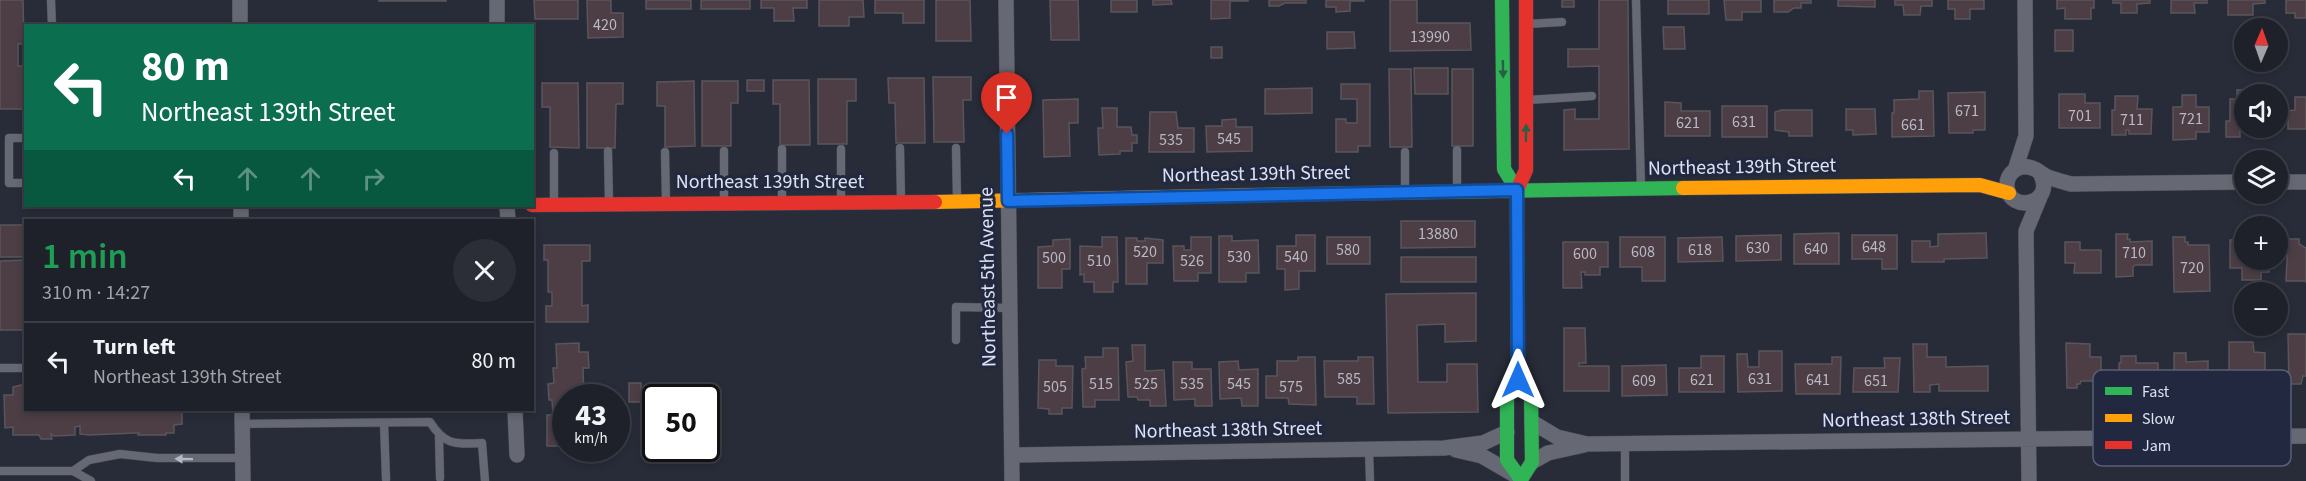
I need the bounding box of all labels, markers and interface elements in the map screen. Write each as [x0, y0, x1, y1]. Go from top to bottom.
house number: 420 [593, 14, 617, 36]
north arrow [2234, 18, 2288, 72]
map controls [2234, 18, 2288, 336]
house number: 13990 [1410, 26, 1450, 48]
text: 80 m [141, 37, 230, 97]
icon: left [42, 48, 120, 126]
one-way arrow [1498, 60, 1508, 79]
pin [981, 72, 1032, 134]
icon: arrive [990, 81, 1023, 114]
button: sound [2234, 84, 2288, 138]
text: Northeast 139th Street [141, 93, 395, 132]
house number: 671 [1955, 100, 1979, 122]
house number: 701 [2068, 105, 2092, 127]
house number: 721 [2179, 108, 2203, 130]
house number: 711 [2120, 109, 2144, 131]
house number: 631 [1732, 111, 1756, 133]
house number: 621 [1676, 112, 1700, 134]
house number: 661 [1901, 114, 1925, 136]
one-way arrow [1521, 124, 1531, 143]
house number: 545 [1217, 128, 1241, 150]
house number: 535 [1159, 129, 1183, 151]
button: layers [2234, 150, 2288, 204]
street label: Northeast 139th Street [1648, 151, 1837, 183]
street label: Northeast 139th Street [1162, 158, 1351, 190]
icon: left [168, 162, 201, 195]
icon: ahead [231, 162, 264, 195]
icon: ahead [294, 162, 327, 195]
icon: right [357, 162, 390, 195]
street label: Northeast 139th Street [676, 168, 864, 196]
street label: Northeast 5th Avenue [972, 187, 1004, 367]
button: + [2234, 216, 2288, 270]
house number: 13880 [1418, 223, 1458, 245]
text: 1 min [42, 231, 128, 282]
house number: 648 [1862, 236, 1886, 258]
house number: 630 [1746, 237, 1770, 259]
house number: 640 [1804, 238, 1828, 260]
button: close [453, 239, 516, 302]
house number: 580 [1336, 239, 1360, 261]
house number: 618 [1688, 239, 1712, 261]
house number: 520 [1133, 241, 1157, 263]
house number: 608 [1631, 241, 1655, 263]
house number: 710 [2122, 242, 2146, 264]
house number: 600 [1573, 243, 1597, 265]
house number: 530 [1227, 246, 1251, 268]
house number: 540 [1284, 246, 1308, 268]
house number: 500 [1042, 247, 1066, 269]
house number: 510 [1087, 250, 1111, 272]
house number: 526 [1180, 250, 1204, 272]
house number: 720 [2180, 257, 2204, 279]
text: 310 m · 14:27 [42, 279, 150, 307]
button: − [2234, 282, 2288, 336]
text: Turn left [93, 331, 175, 363]
icon: left [42, 345, 75, 378]
text: 80 m [471, 345, 516, 377]
position arrow [1486, 348, 1550, 412]
text: Northeast 139th Street [93, 363, 281, 391]
house number: 585 [1337, 368, 1361, 390]
house number: 631 [1748, 368, 1772, 390]
house number: 621 [1690, 369, 1714, 391]
house number: 641 [1806, 369, 1830, 391]
house number: 609 [1632, 370, 1656, 392]
house number: 651 [1864, 370, 1888, 392]
legend [2093, 370, 2291, 466]
house number: 515 [1089, 373, 1113, 395]
house number: 525 [1134, 373, 1158, 395]
house number: 535 [1180, 373, 1204, 395]
house number: 545 [1227, 373, 1251, 395]
house number: 505 [1043, 376, 1067, 398]
house number: 575 [1279, 376, 1303, 398]
text: Fast [2142, 381, 2170, 403]
speed limit sign: 50 [642, 384, 720, 462]
text: 43 [575, 394, 607, 437]
street label: Northeast 138th Street [1822, 403, 2011, 435]
text: Slow [2142, 408, 2175, 430]
street label: Northeast 138th Street [1134, 414, 1323, 446]
text: km/h [574, 428, 608, 449]
text: Jam [2142, 435, 2171, 457]
one-way arrow [174, 454, 193, 463]

